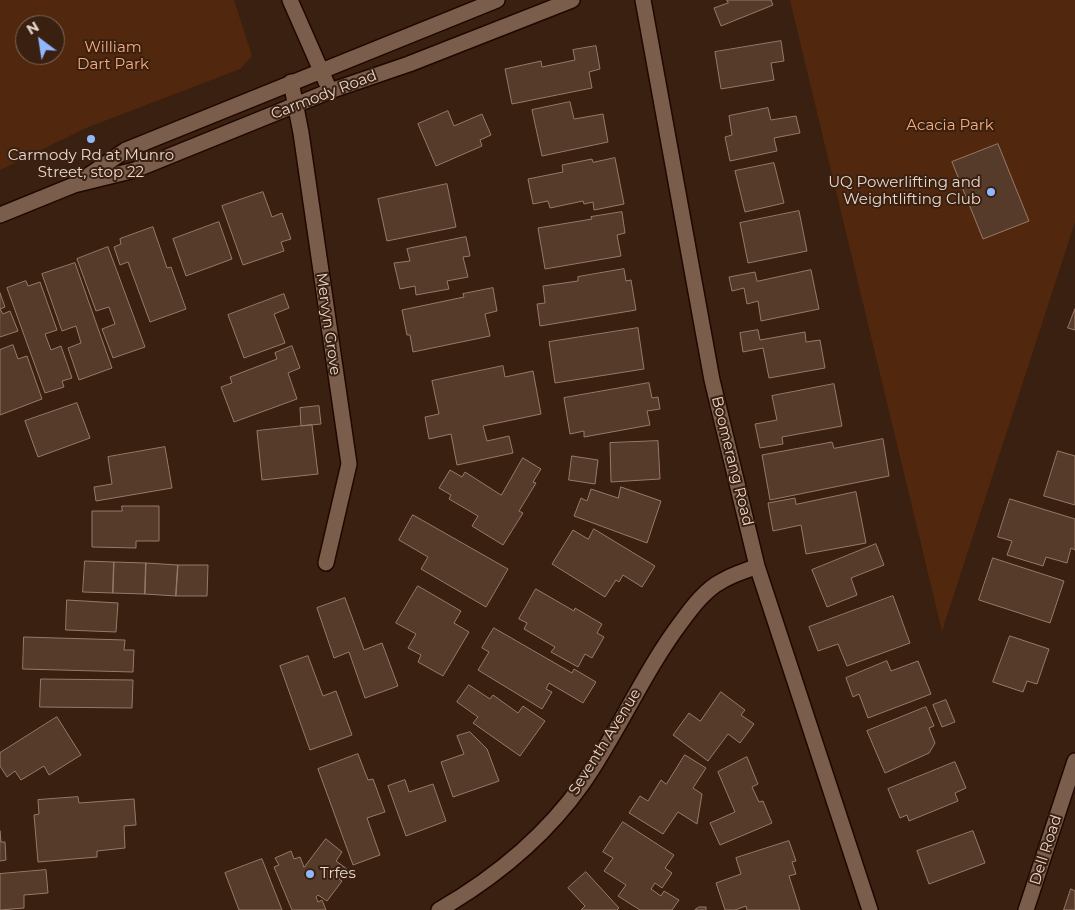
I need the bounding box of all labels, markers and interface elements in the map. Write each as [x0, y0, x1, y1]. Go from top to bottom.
north arrow [15, 15, 65, 65]
text: N [23, 17, 42, 39]
park label: William Dart Park [77, 39, 149, 74]
street label: Carmody Road [269, 67, 379, 123]
park label: Acacia Park [906, 117, 994, 135]
marker: Carmody Rd at Munro Street, stop 22 [85, 133, 97, 145]
place label: Carmody Rd at Munro Street, stop 22 [8, 147, 174, 182]
place label: UQ Powerlifting and Weightlifting Club [828, 174, 981, 209]
marker: UQ Powerlifting and Weightlifting Club [985, 186, 997, 198]
street label: Mervyn Grove [312, 272, 344, 376]
street label: Boomerang Road [707, 394, 757, 528]
street label: Seventh Avenue [565, 685, 645, 799]
street label: Dell Road [1026, 813, 1066, 887]
place label: Trfes [320, 865, 356, 883]
marker: Trfes [304, 868, 316, 880]

